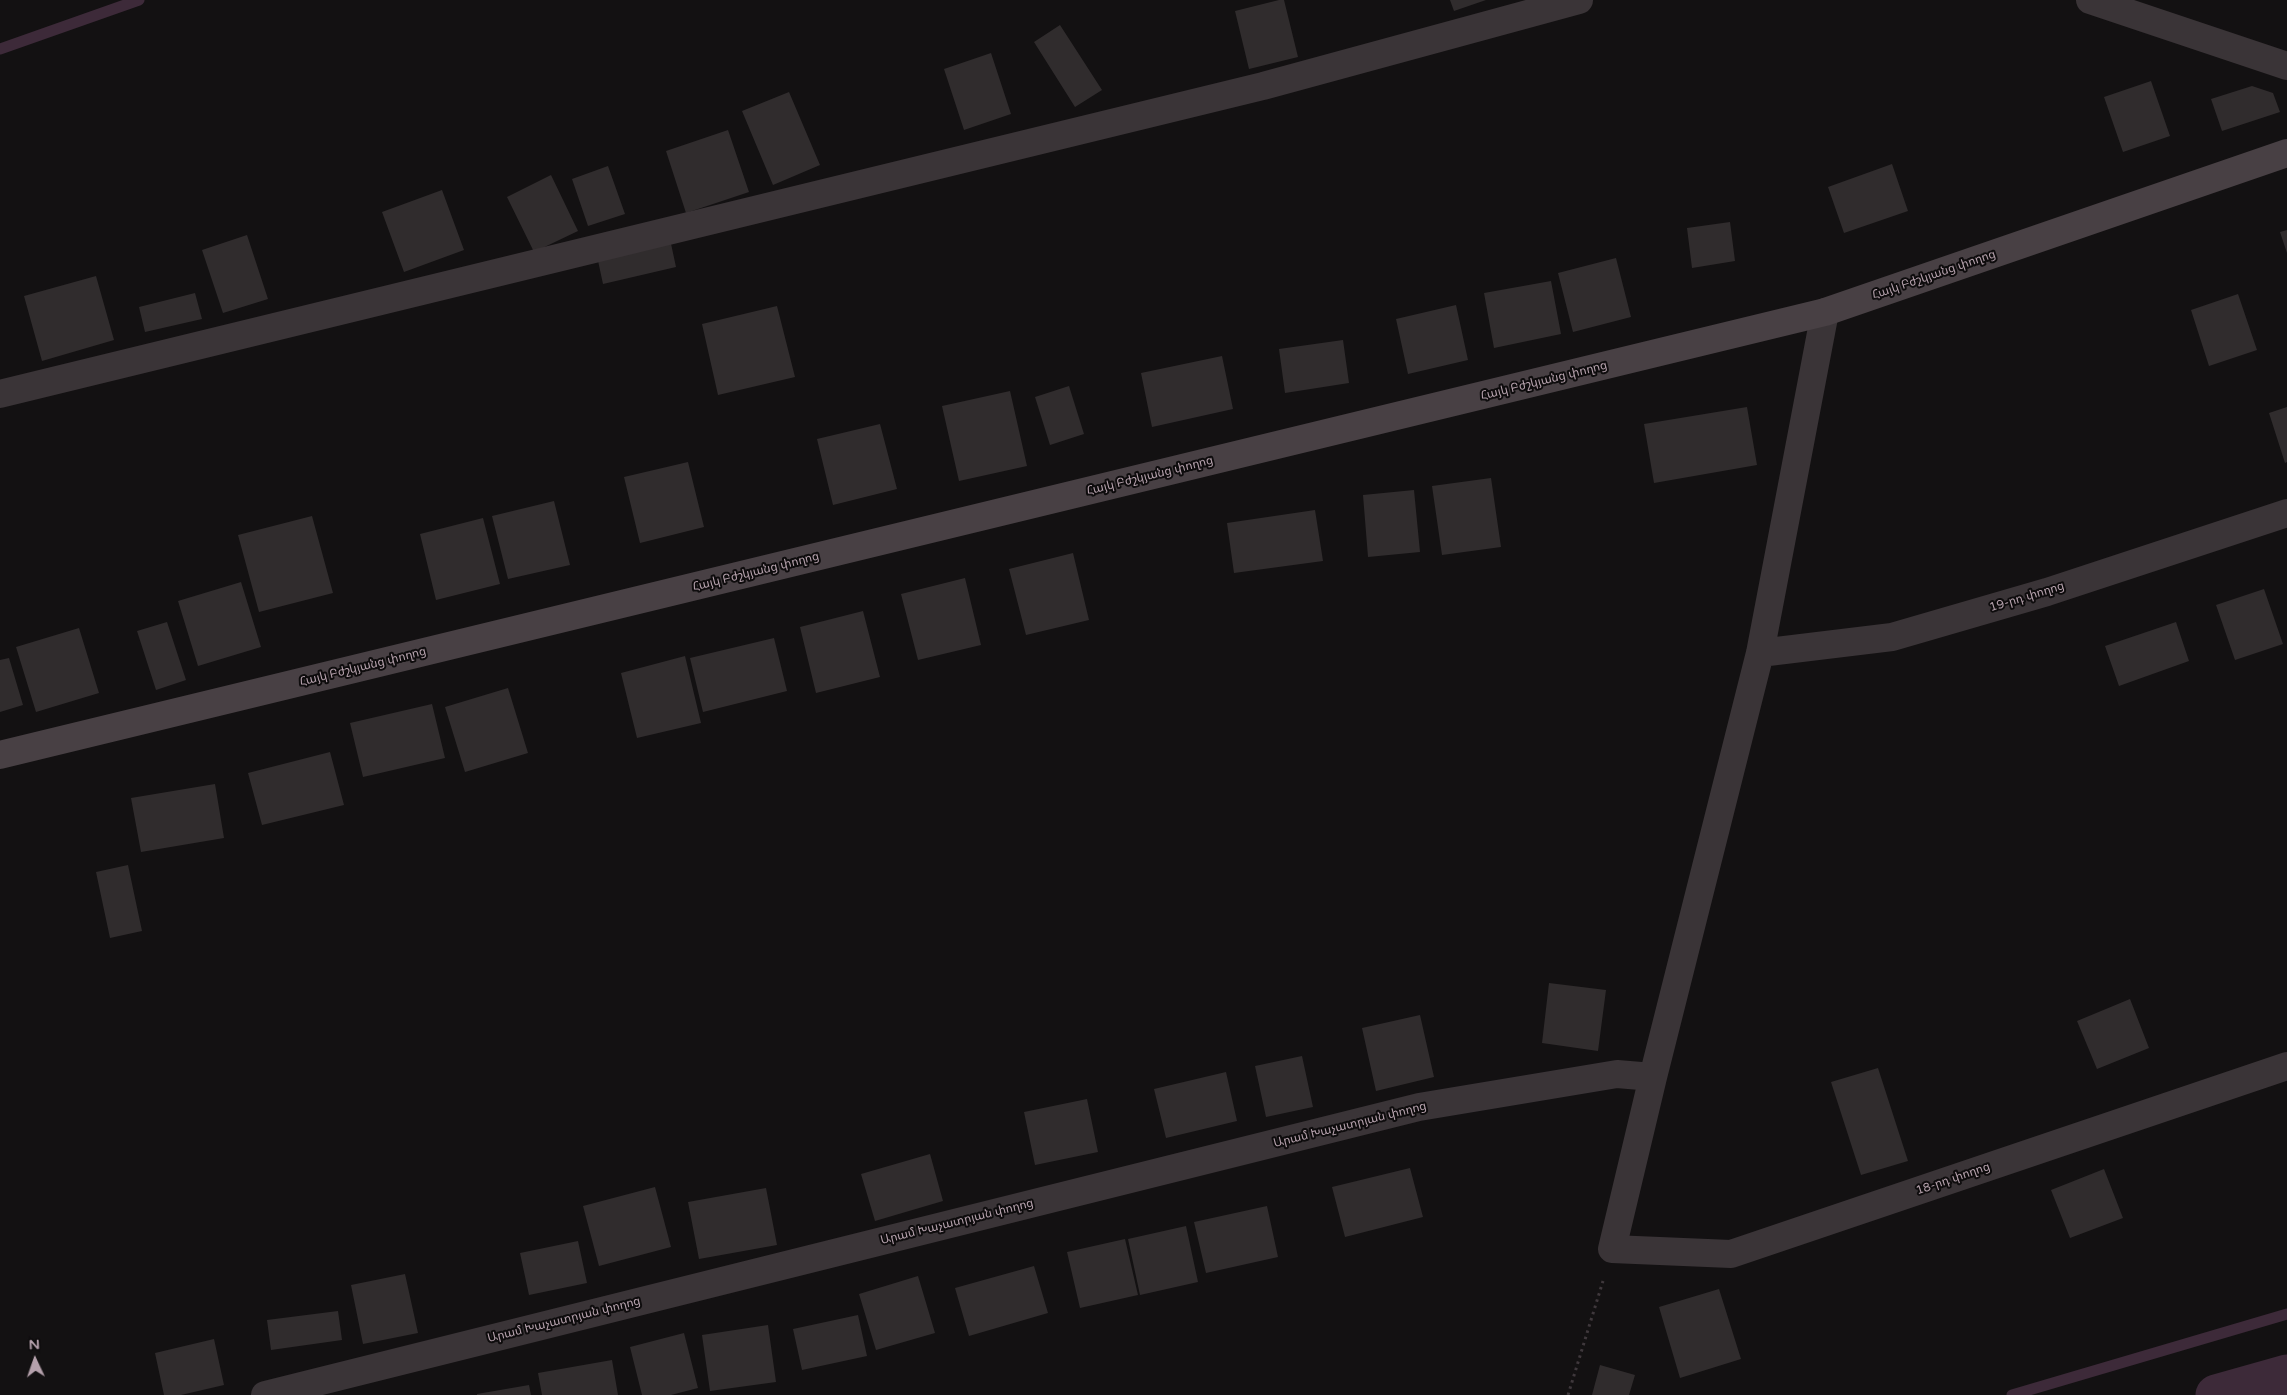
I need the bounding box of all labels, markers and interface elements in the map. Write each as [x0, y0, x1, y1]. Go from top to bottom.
street label: Հայկ Բժշկյանց փողոց [1870, 247, 1998, 303]
street label: Հայկ Բժշկյանց փողոց [1479, 358, 1609, 404]
street label: Հայկ Բժշկյանց փողոց [1085, 453, 1215, 499]
street label: Հայկ Բժշկյանց փողոց [691, 549, 821, 595]
street label: 19-րդ փողոց [1988, 579, 2066, 615]
street label: Հայկ Բժշկյանց փողոց [298, 644, 428, 690]
street label: Արամ Խաչատրյան փողոց [1272, 1099, 1428, 1151]
street label: 18-րդ փողոց [1914, 1160, 1992, 1198]
street label: Արամ Խաչատրյան փողոց [879, 1196, 1035, 1248]
street label: Արամ Խաչատրյան փողոց [486, 1294, 642, 1346]
north arrow [10, 1335, 60, 1385]
text: N [28, 1336, 40, 1353]

